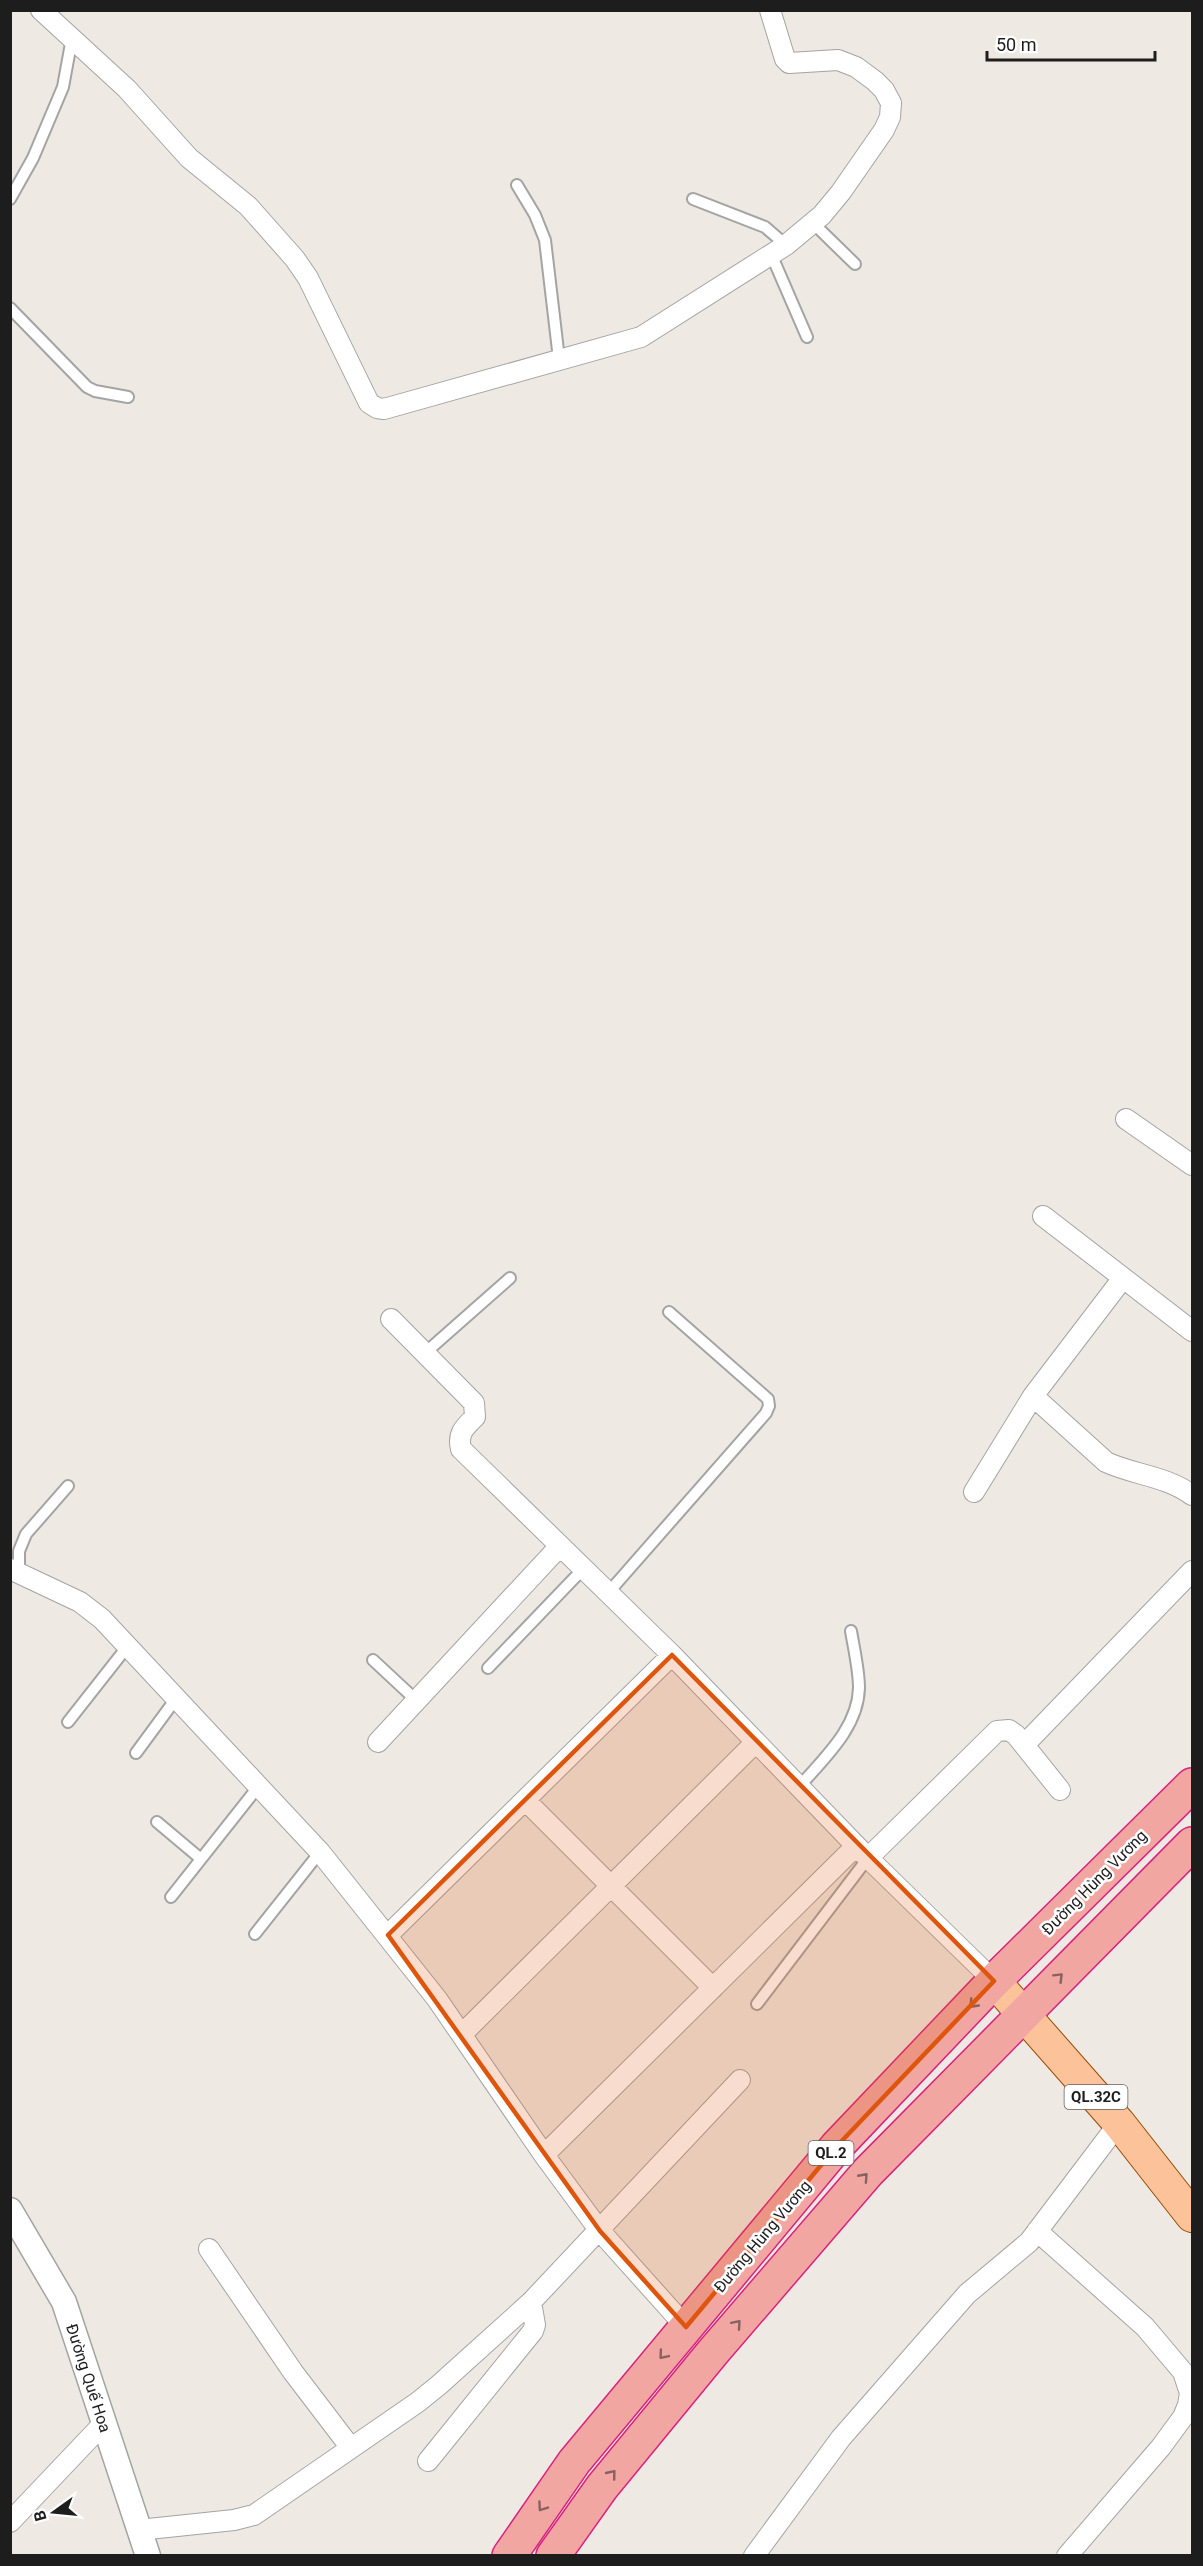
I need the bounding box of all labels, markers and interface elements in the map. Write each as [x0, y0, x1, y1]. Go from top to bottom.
scale bar [987, 24, 1155, 62]
text: 50 m [996, 34, 1036, 55]
street label: Đường Hùng Vương [1038, 1826, 1151, 1939]
one-way arrow [1052, 1974, 1063, 1985]
one-way arrow [969, 1996, 980, 2007]
road number: QL.32C [1064, 2085, 1128, 2109]
road number: QL.2 [808, 2141, 854, 2165]
one-way arrow [857, 2173, 868, 2184]
street label: Đường Hùng Vương [710, 2176, 815, 2296]
street label: Đường Quế Hoa [62, 2321, 115, 2435]
one-way arrow [730, 2321, 741, 2331]
one-way arrow [659, 2348, 670, 2359]
one-way arrow [605, 2470, 616, 2481]
north arrow [24, 2482, 84, 2542]
one-way arrow [538, 2500, 549, 2511]
text: B [29, 2508, 50, 2523]

